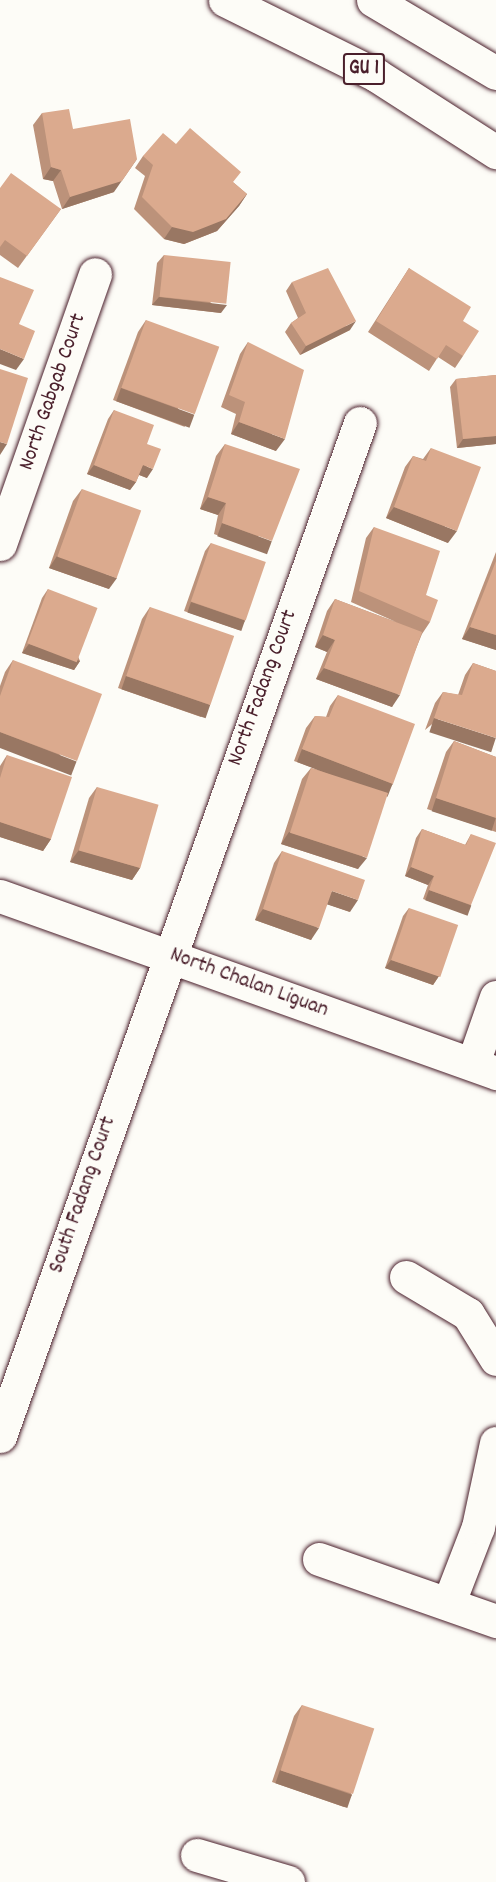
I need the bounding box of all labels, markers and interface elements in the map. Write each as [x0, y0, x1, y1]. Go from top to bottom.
road number: GU 1 [342, 51, 386, 87]
street label: North Gabgab Court [14, 310, 92, 474]
street label: North Fadang Court [223, 606, 303, 770]
street label: North Chalan Liguan [166, 942, 332, 1024]
street label: South Fadang Court [44, 1113, 122, 1277]

